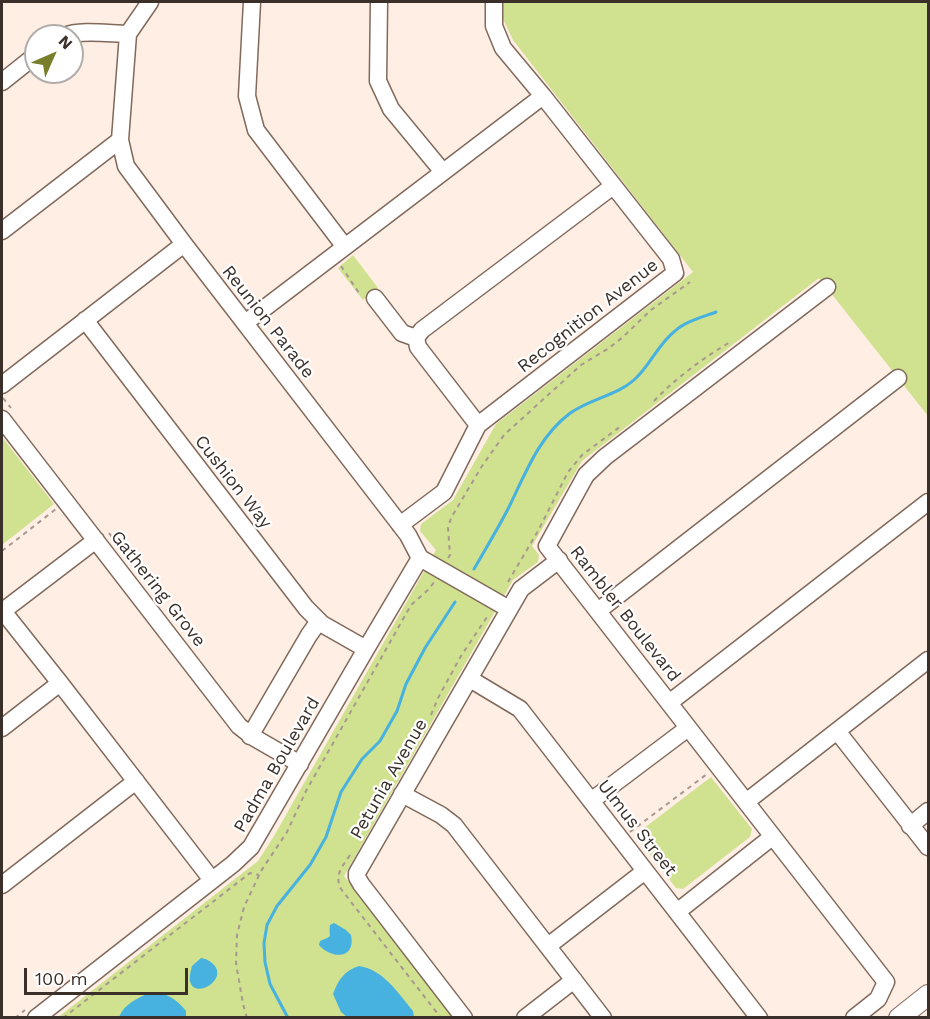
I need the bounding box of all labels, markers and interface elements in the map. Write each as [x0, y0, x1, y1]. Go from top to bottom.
north arrow [24, 24, 84, 84]
text: N [55, 31, 77, 53]
street label: Recognition Avenue [513, 254, 663, 378]
street label: Reunion Parade [217, 261, 319, 383]
street label: Cushion Way [190, 431, 276, 533]
street label: Gathering Grove [106, 527, 210, 651]
street label: Rambler Boulevard [565, 542, 685, 686]
street label: Padma Boulevard [229, 693, 325, 837]
street label: Petunia Avenue [346, 715, 432, 843]
street label: Ulmus Street [593, 776, 681, 880]
scale bar [27, 956, 190, 994]
text: 100 m [35, 968, 88, 989]

